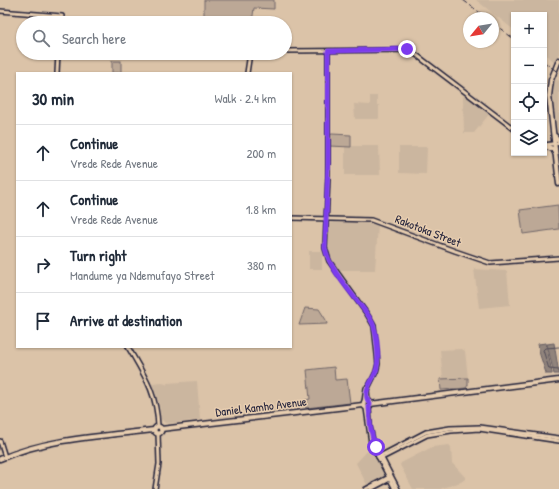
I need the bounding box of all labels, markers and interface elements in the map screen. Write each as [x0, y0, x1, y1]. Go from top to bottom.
north arrow [463, 12, 499, 48]
map controls [511, 12, 547, 156]
button: + [511, 12, 547, 48]
search box [16, 16, 292, 60]
icon: search [30, 27, 52, 49]
text: Search here [62, 28, 126, 49]
route end [398, 40, 416, 58]
button: − [511, 48, 547, 84]
button: locate [511, 84, 547, 120]
text: 30 min [32, 87, 74, 110]
text: Walk · 2.4 km [214, 89, 276, 107]
button: layers [511, 120, 547, 156]
text: Continue [70, 133, 118, 154]
icon: ahead [32, 142, 54, 164]
text: 200 m [246, 144, 276, 162]
text: Vrede Rede Avenue [70, 154, 158, 172]
text: Continue [70, 189, 118, 210]
icon: ahead [32, 198, 54, 220]
text: 1.8 km [246, 200, 276, 218]
text: Vrede Rede Avenue [70, 210, 158, 228]
street label: Rakotoka Street [393, 210, 464, 251]
text: Turn right [70, 245, 126, 266]
icon: right [32, 254, 54, 276]
text: 380 m [247, 256, 276, 274]
text: Mandume ya Ndemufayo Street [70, 266, 215, 284]
icon: arrive [32, 310, 54, 332]
text: Arrive at destination [70, 310, 182, 331]
street label: Daniel Kamho Avenue [215, 392, 308, 421]
route start [367, 438, 385, 456]

